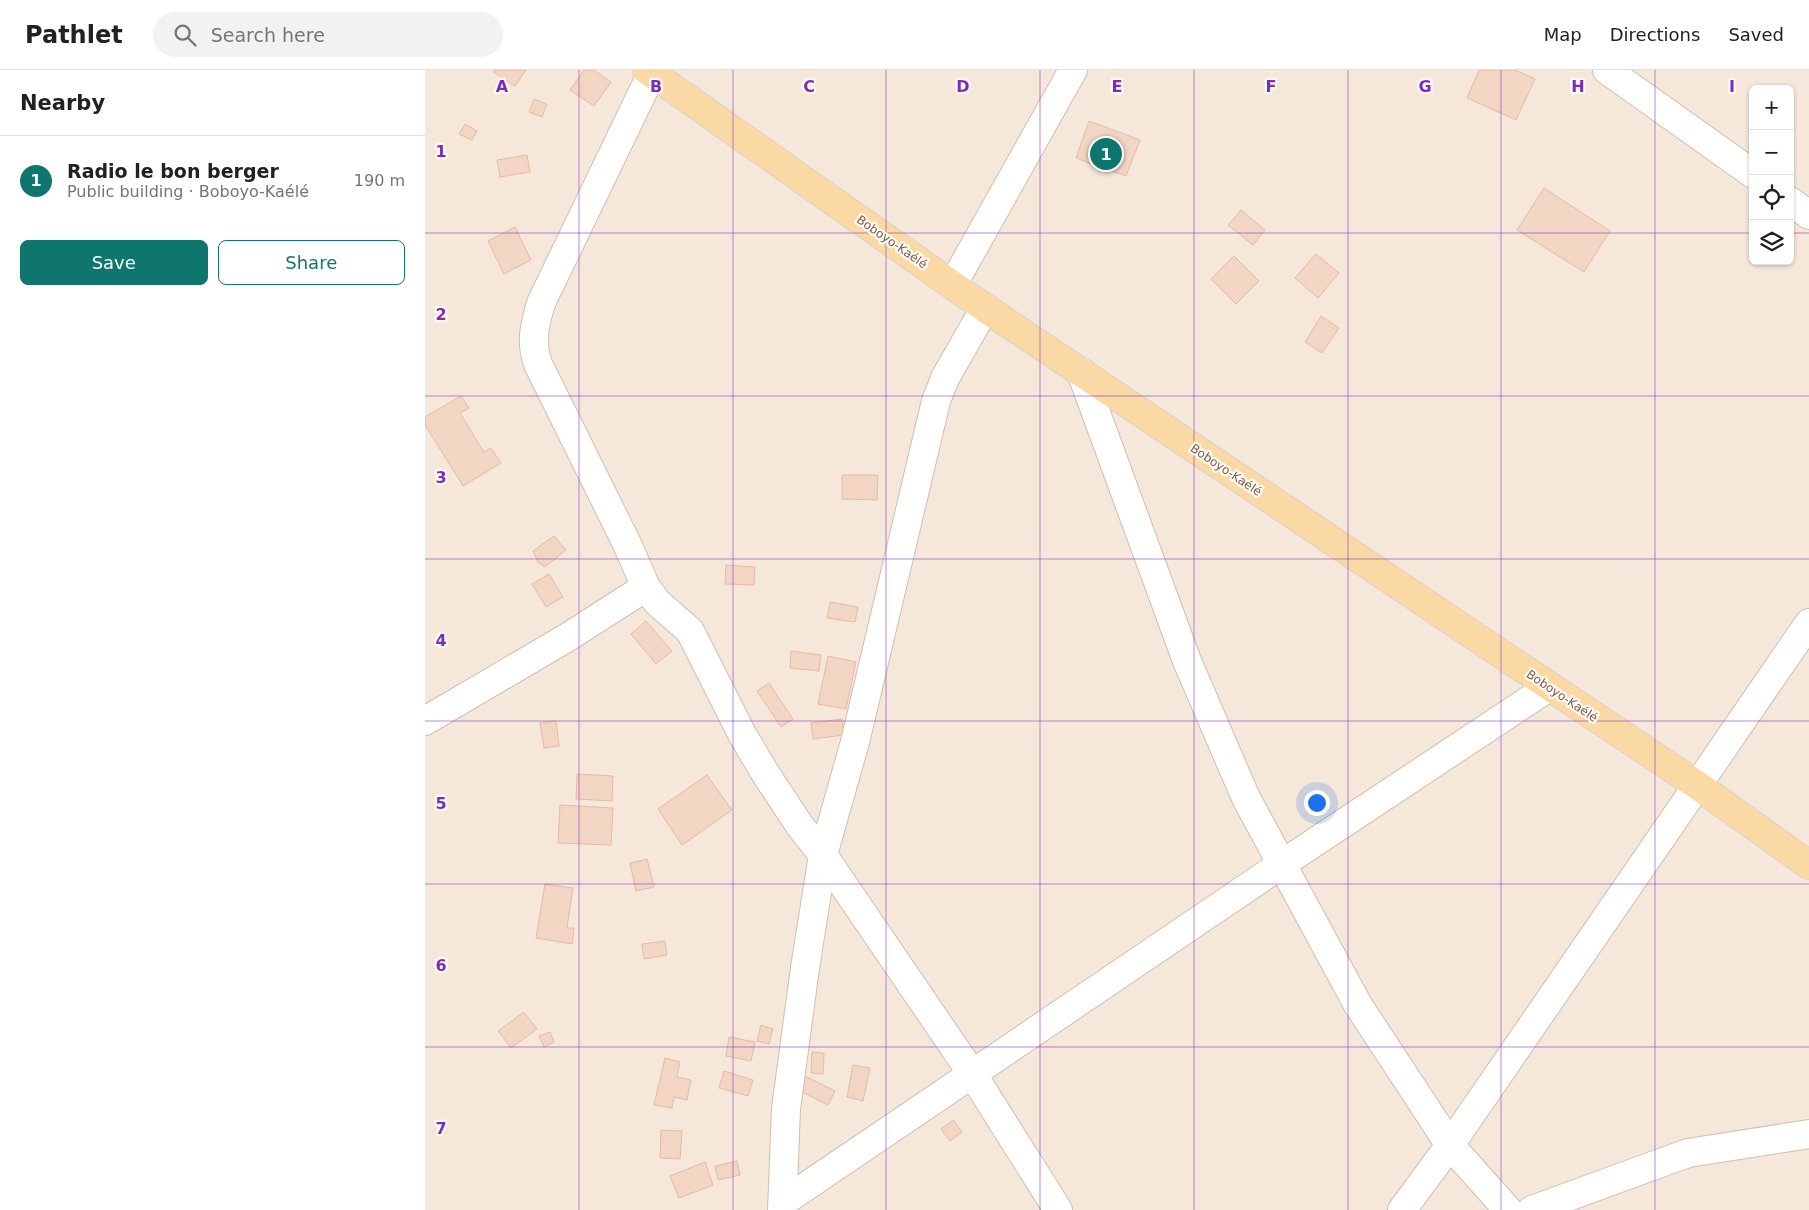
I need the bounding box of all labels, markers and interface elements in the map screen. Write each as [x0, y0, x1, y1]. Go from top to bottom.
search box [153, 12, 503, 57]
text: Pathlet [25, 21, 123, 49]
icon: search [171, 21, 199, 49]
text: Search here [211, 24, 325, 46]
text: Map [1544, 24, 1582, 45]
text: Directions [1610, 24, 1700, 45]
text: Saved [1728, 24, 1784, 45]
text: A [496, 77, 509, 96]
text: B [650, 77, 662, 96]
text: C [803, 77, 815, 96]
text: D [956, 77, 970, 96]
text: E [1112, 77, 1122, 96]
text: F [1266, 77, 1276, 96]
text: G [1418, 77, 1432, 96]
text: H [1571, 77, 1585, 96]
text: I [1729, 77, 1735, 96]
map controls [1749, 85, 1794, 265]
button: + [1749, 85, 1794, 130]
text: Nearby [20, 91, 105, 115]
button: − [1749, 130, 1794, 175]
pin: 1 [1090, 135, 1122, 173]
text: 1 [435, 142, 447, 161]
text: Radio le bon berger [67, 160, 279, 182]
text: 1 [30, 171, 42, 190]
text: 190 m [354, 171, 405, 190]
button: locate [1749, 175, 1794, 220]
text: Public building · Boboyo-Kaélé [67, 182, 309, 201]
street label: Boboyo-Kaélé [854, 213, 930, 271]
button: layers [1749, 220, 1794, 265]
button: Save [20, 240, 208, 285]
button: Share [218, 240, 405, 285]
text: 2 [435, 305, 447, 324]
street label: Boboyo-Kaélé [1188, 441, 1264, 499]
text: 3 [435, 468, 447, 487]
text: 4 [435, 631, 447, 650]
street label: Boboyo-Kaélé [1524, 667, 1600, 725]
your location [1304, 790, 1330, 816]
text: 5 [435, 794, 447, 813]
text: 6 [435, 956, 447, 975]
text: 7 [435, 1119, 447, 1138]

